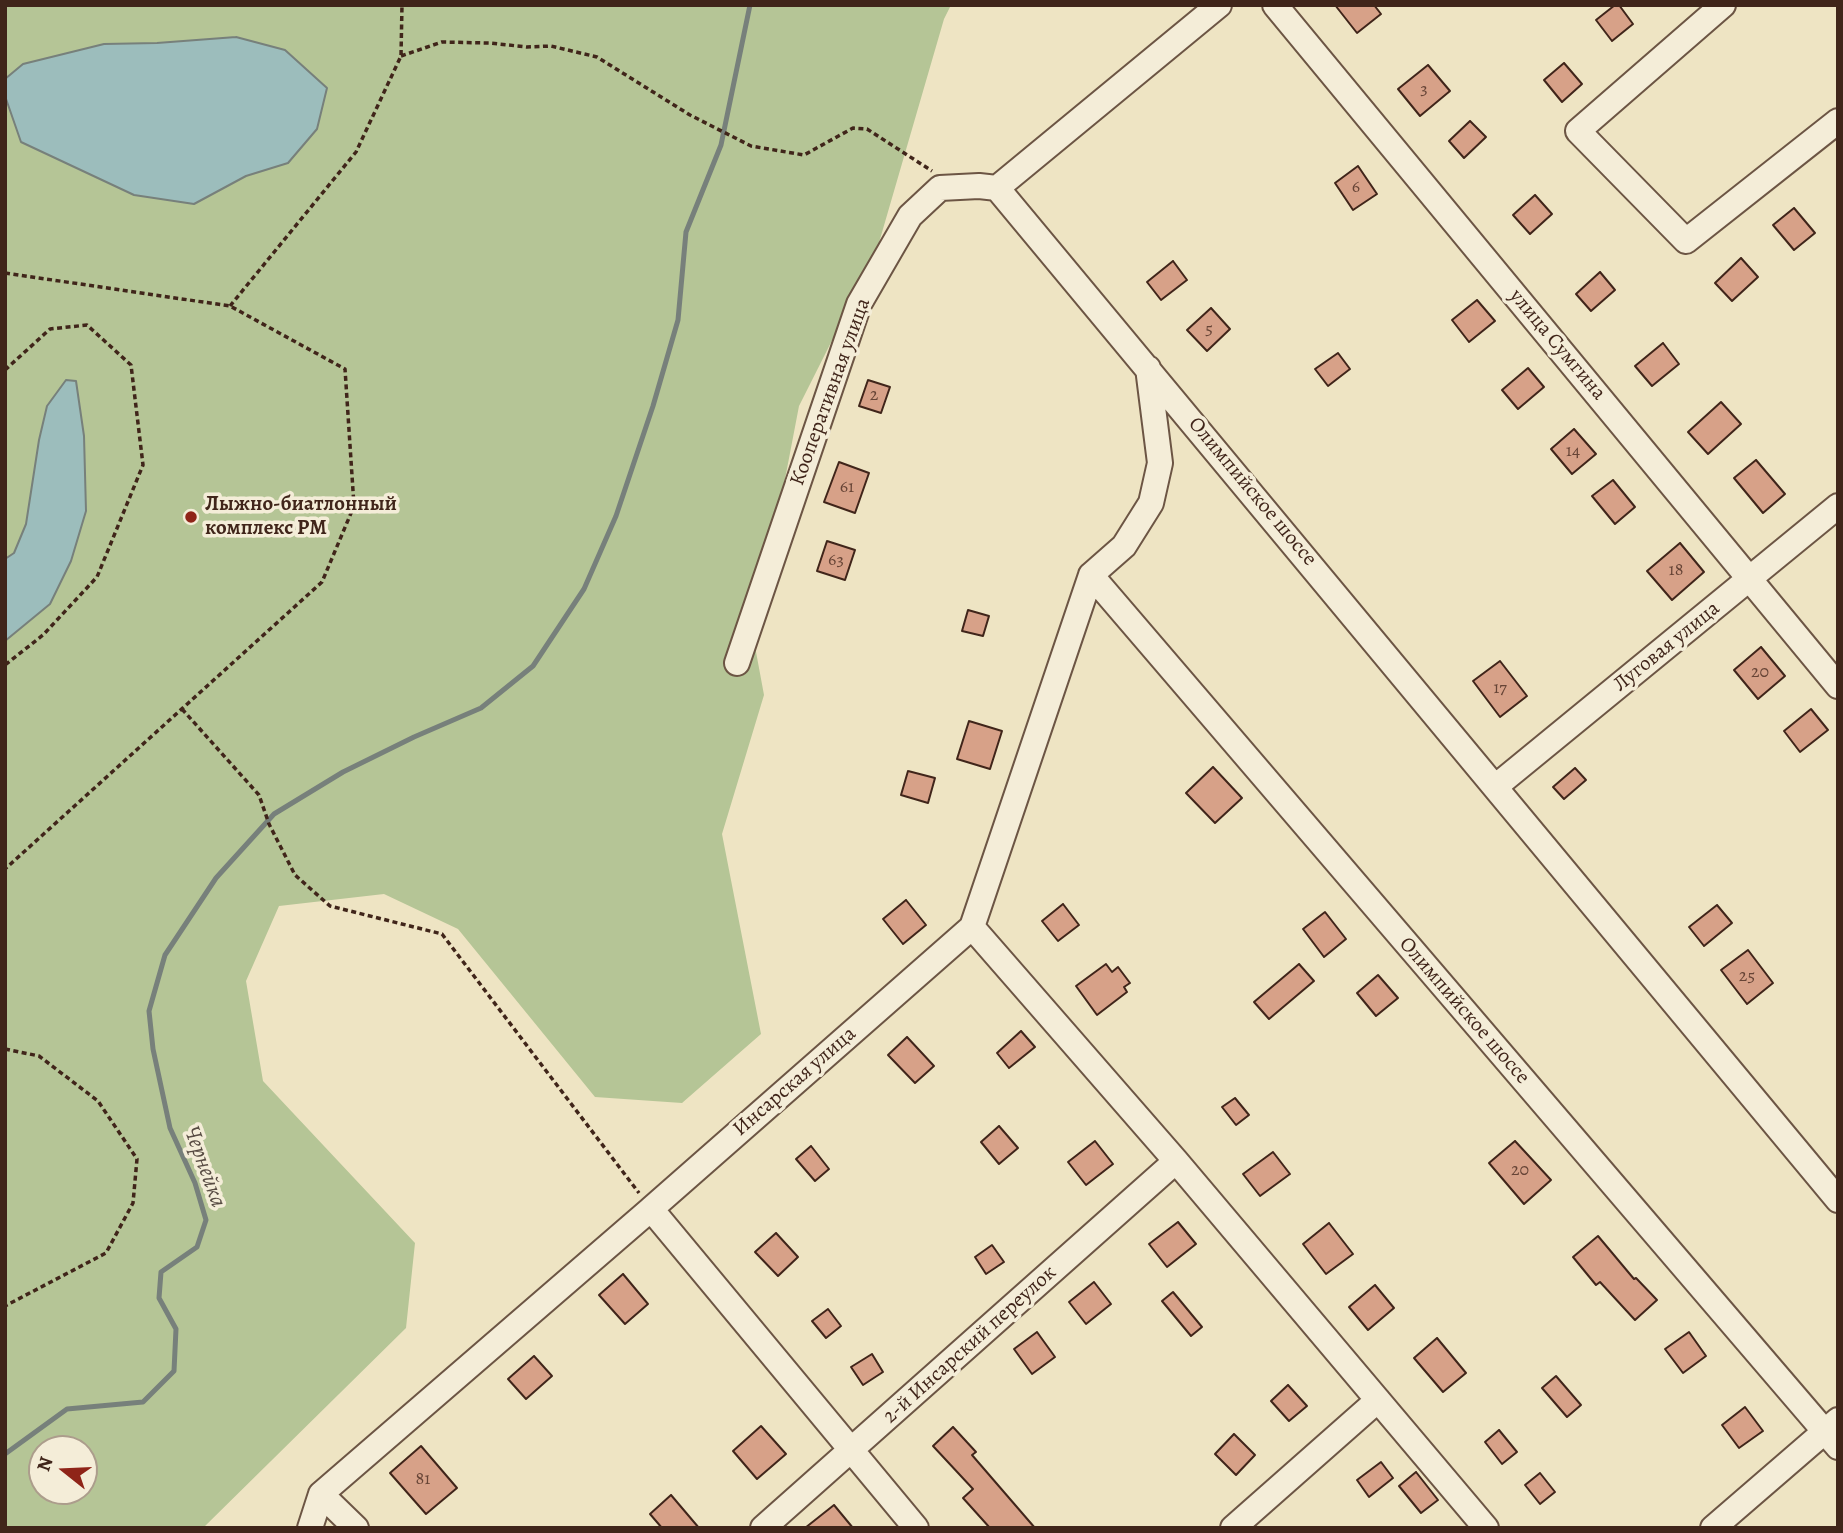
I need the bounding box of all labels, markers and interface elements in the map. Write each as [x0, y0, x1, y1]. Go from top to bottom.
house number: 3 [1420, 79, 1428, 101]
house number: 6 [1352, 177, 1360, 199]
street label: улица Сумгина [1503, 284, 1611, 406]
street label: Кооперативная улица [785, 295, 877, 489]
house number: 5 [1205, 319, 1213, 341]
house number: 2 [870, 385, 878, 407]
street label: Олимпийское шоссе [1182, 412, 1322, 572]
house number: 14 [1566, 441, 1580, 463]
house number: 61 [840, 477, 854, 499]
place label: Лыжно-биатлонный комплекс РМ [205, 492, 397, 542]
marker: Лыжно-биатлонный комплекс РМ [183, 509, 199, 525]
house number: 63 [828, 550, 844, 572]
house number: 18 [1669, 560, 1683, 582]
street label: Луговая улица [1609, 596, 1725, 698]
house number: 20 [1751, 662, 1769, 684]
house number: 17 [1493, 678, 1507, 700]
street label: Олимпийское шоссе [1393, 932, 1535, 1090]
house number: 25 [1739, 966, 1755, 988]
street label: Инсарская улица [728, 1022, 862, 1142]
water label: Чернейка [177, 1123, 231, 1211]
house number: 20 [1511, 1160, 1529, 1182]
street label: 2-й Инсарский переулок [878, 1261, 1062, 1429]
north arrow [28, 1435, 98, 1505]
text: N [30, 1454, 59, 1475]
house number: 81 [416, 1469, 430, 1491]

